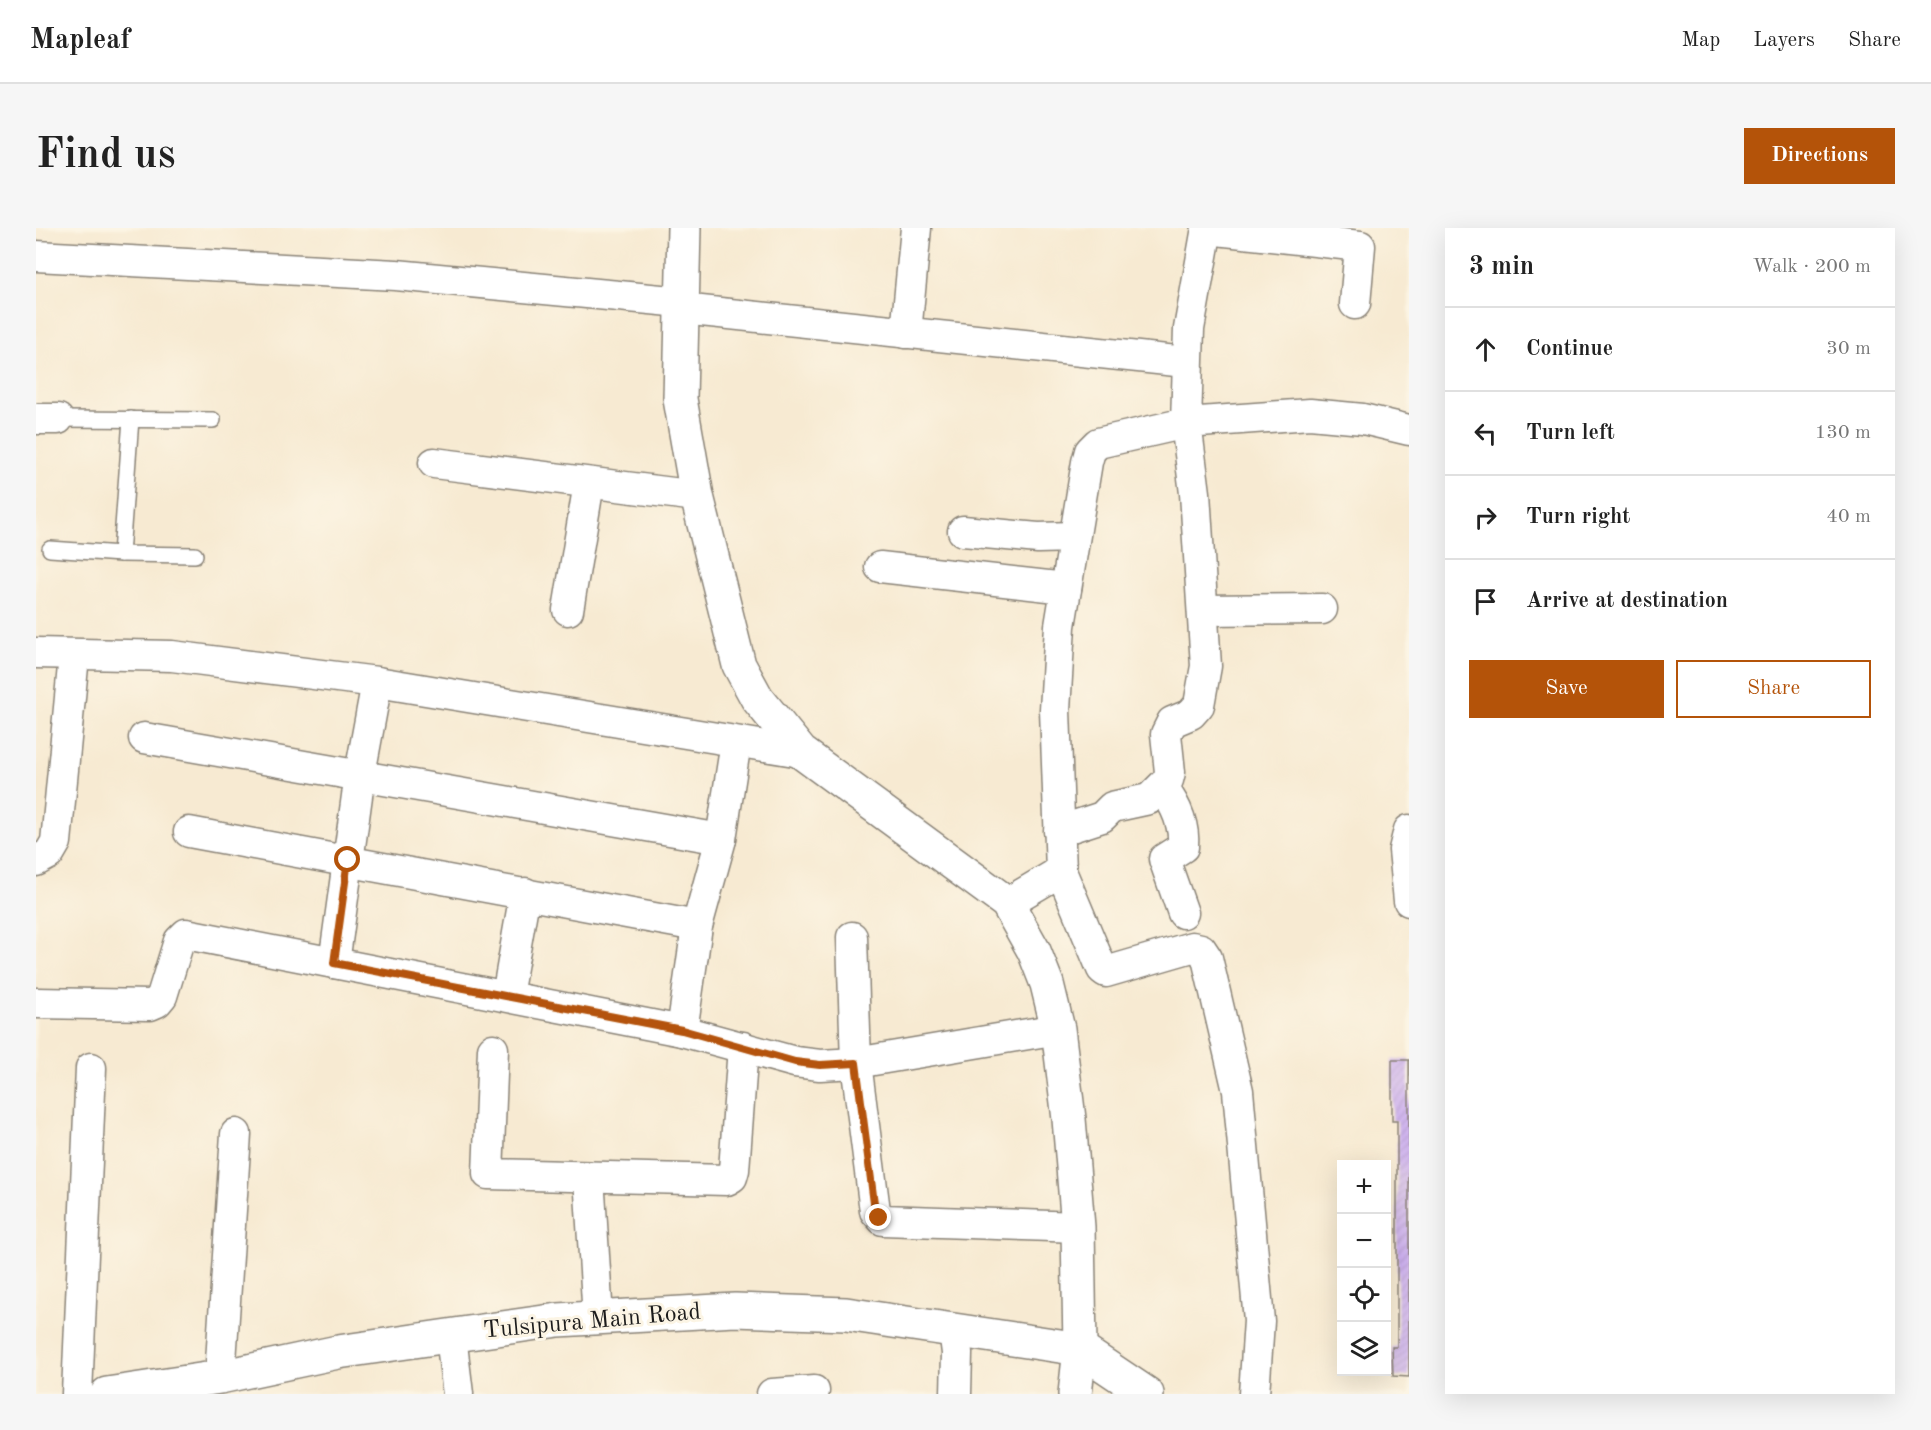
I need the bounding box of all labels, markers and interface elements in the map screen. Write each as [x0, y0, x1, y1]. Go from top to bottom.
text: Mapleaf [30, 27, 130, 55]
text: Map [1681, 30, 1720, 51]
text: Layers [1753, 30, 1815, 51]
text: Share [1848, 30, 1901, 51]
button: Directions [1744, 128, 1895, 184]
text: Find us [36, 135, 175, 177]
text: 3 min [1469, 254, 1534, 280]
text: Walk · 200 m [1752, 257, 1871, 277]
icon: ahead [1469, 333, 1502, 366]
text: Continue [1526, 338, 1613, 360]
text: 30 m [1826, 339, 1871, 359]
icon: left [1469, 417, 1502, 450]
text: Turn left [1526, 422, 1615, 444]
text: 130 m [1815, 423, 1871, 443]
icon: right [1469, 501, 1502, 534]
text: Turn right [1526, 506, 1630, 528]
text: 40 m [1826, 507, 1871, 527]
icon: arrive [1469, 585, 1502, 618]
text: Arrive at destination [1526, 590, 1728, 612]
button: Save [1469, 660, 1664, 718]
button: Share [1676, 660, 1871, 718]
route start [334, 846, 360, 872]
map controls [1337, 1160, 1391, 1376]
button: + [1337, 1160, 1391, 1214]
route end [865, 1204, 891, 1230]
button: − [1337, 1214, 1391, 1268]
button: locate [1337, 1268, 1391, 1322]
street label: Tulsipura Main Road [482, 1301, 702, 1343]
button: layers [1337, 1322, 1391, 1376]

